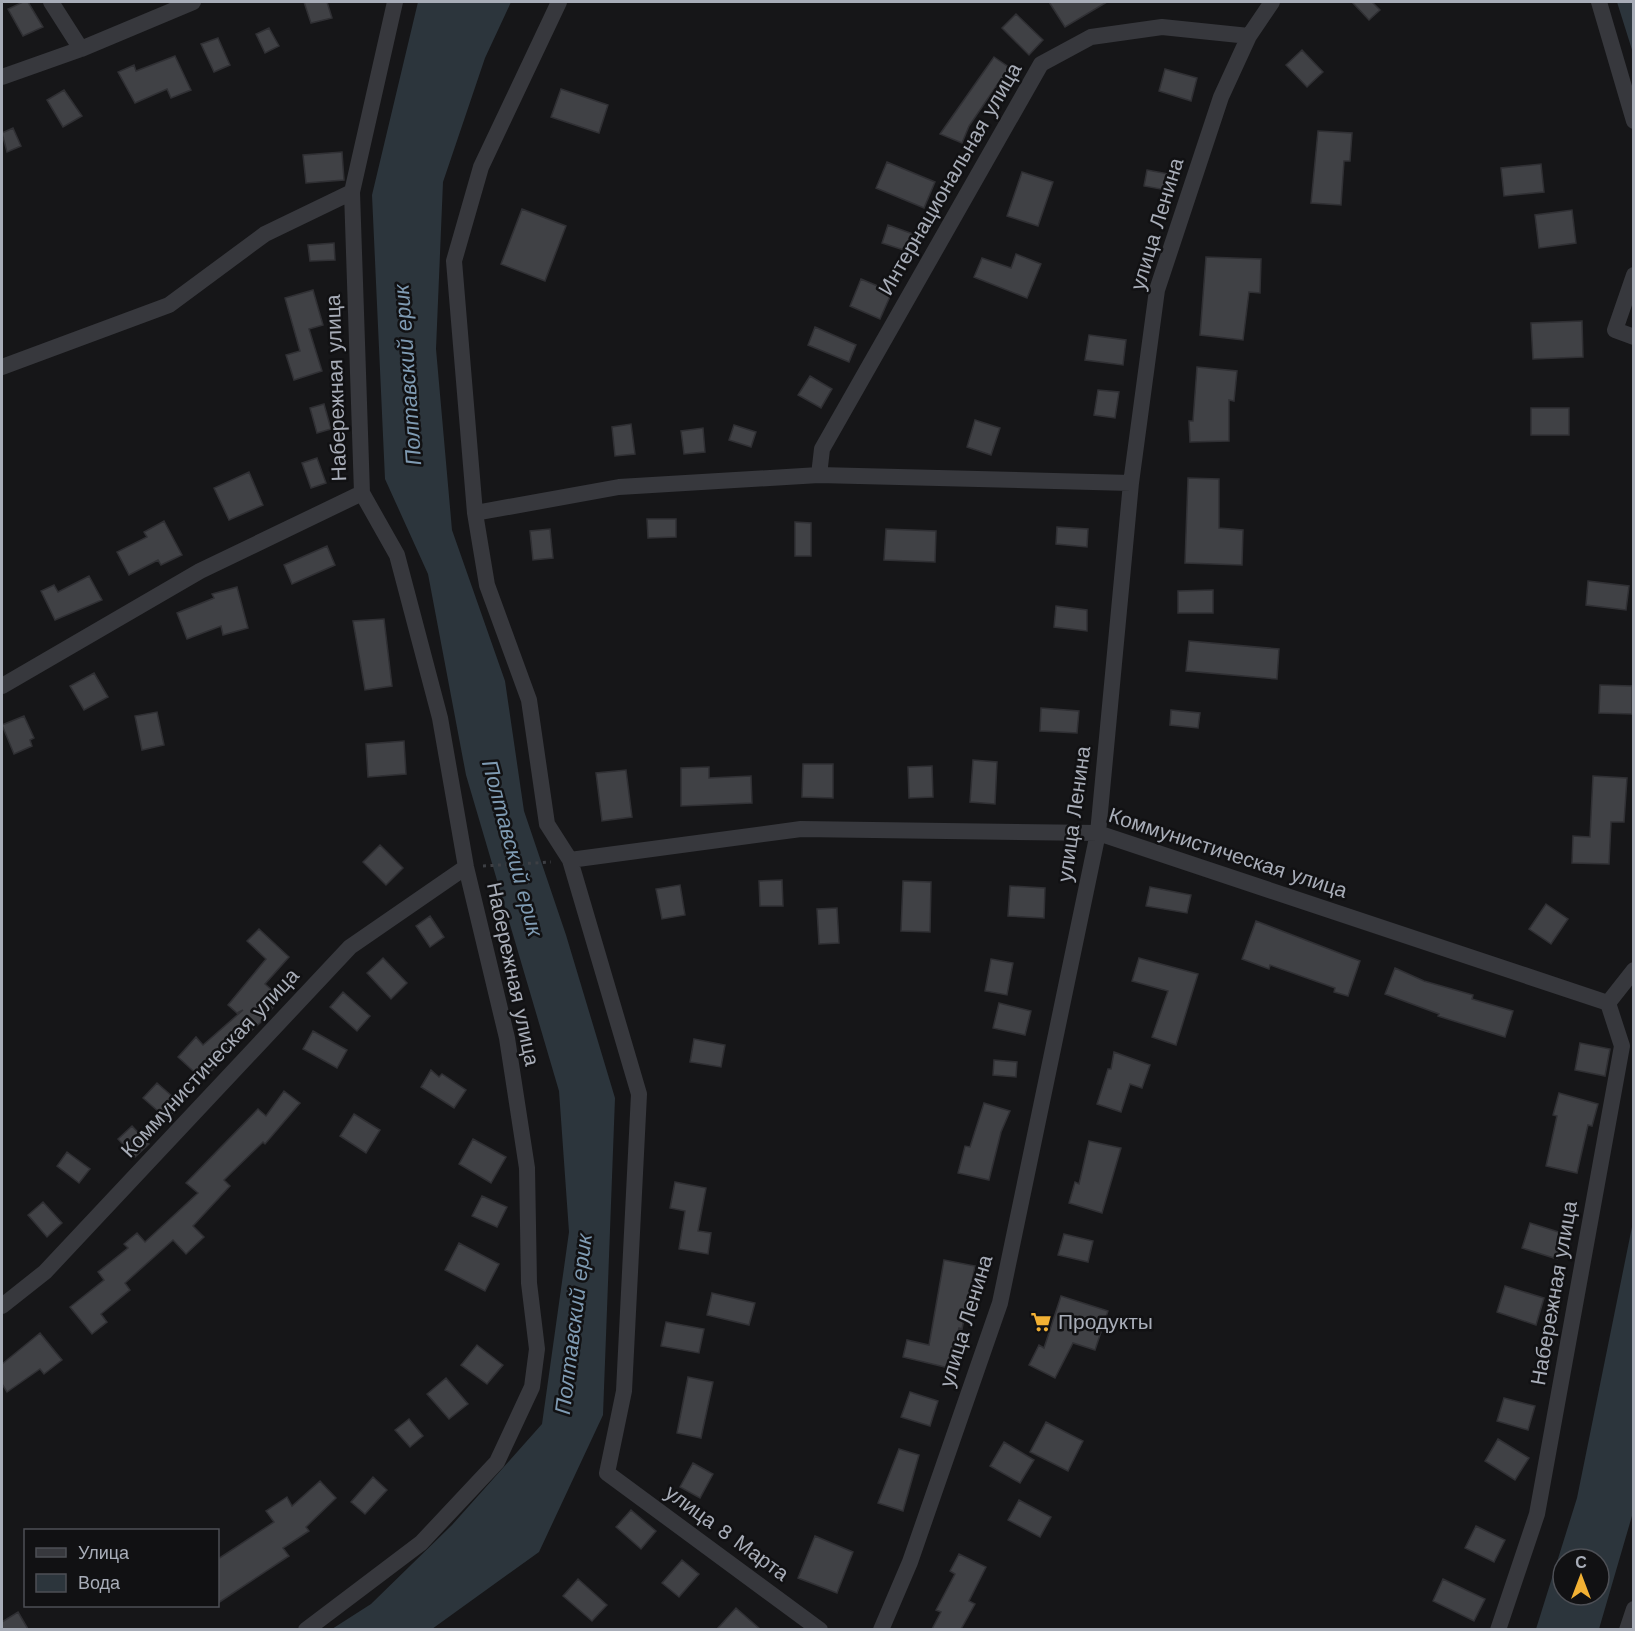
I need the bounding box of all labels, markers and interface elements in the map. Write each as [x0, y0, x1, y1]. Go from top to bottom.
street label: Интернациональная улица [873, 58, 1027, 299]
street label: улица Ленина [1125, 154, 1189, 293]
water label: Полтавский ерик [389, 282, 426, 466]
street label: Набережная улица [320, 294, 351, 482]
street label: улица Ленина [1052, 744, 1095, 883]
water label: Полтавский ерик [477, 757, 549, 941]
street label: Коммунистическая улица [1106, 802, 1351, 903]
street label: Набережная улица [482, 880, 545, 1068]
street label: Коммунистическая улица [115, 963, 304, 1162]
street label: Набережная улица [1525, 1198, 1582, 1387]
water label: Полтавский ерик [550, 1231, 597, 1416]
street label: улица Ленина [934, 1251, 998, 1390]
place label: Продукты [1058, 1309, 1153, 1334]
supermarket icon: Продукты [1029, 1310, 1053, 1334]
street label: улица 8 Марта [661, 1479, 794, 1586]
legend [24, 1529, 219, 1607]
text: Улица [78, 1542, 130, 1563]
north arrow [1551, 1547, 1611, 1607]
text: С [1575, 1553, 1587, 1572]
text: Вода [78, 1572, 121, 1593]

